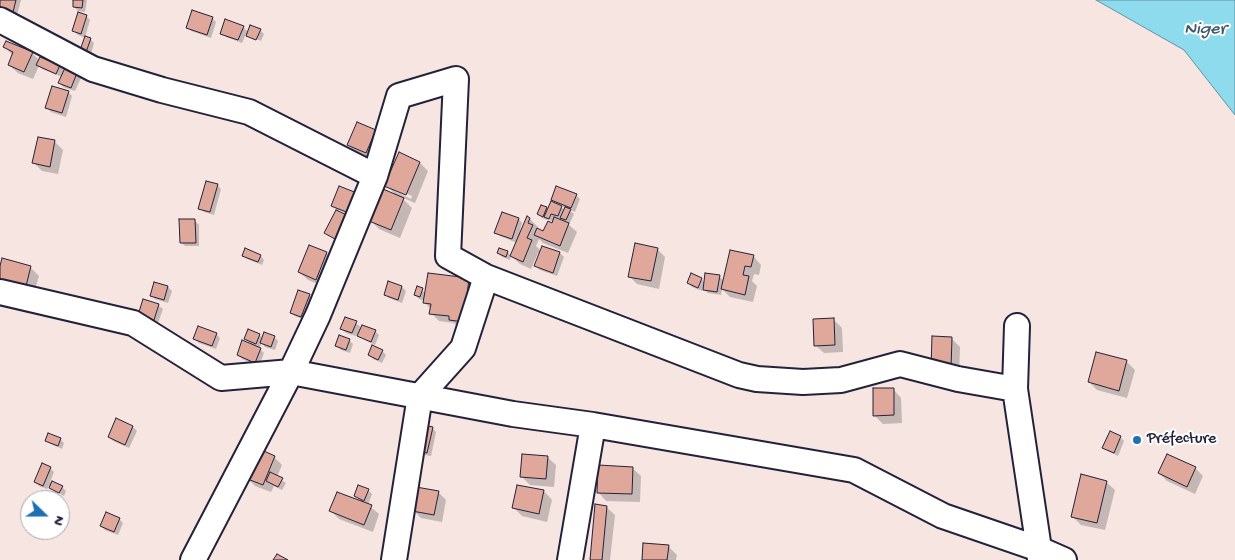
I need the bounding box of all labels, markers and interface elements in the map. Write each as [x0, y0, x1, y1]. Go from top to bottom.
water label: Niger [1184, 19, 1226, 41]
place label: Préfecture [1147, 430, 1216, 450]
marker: Préfecture [1131, 434, 1143, 446]
north arrow [20, 490, 70, 540]
text: N [49, 513, 68, 528]

